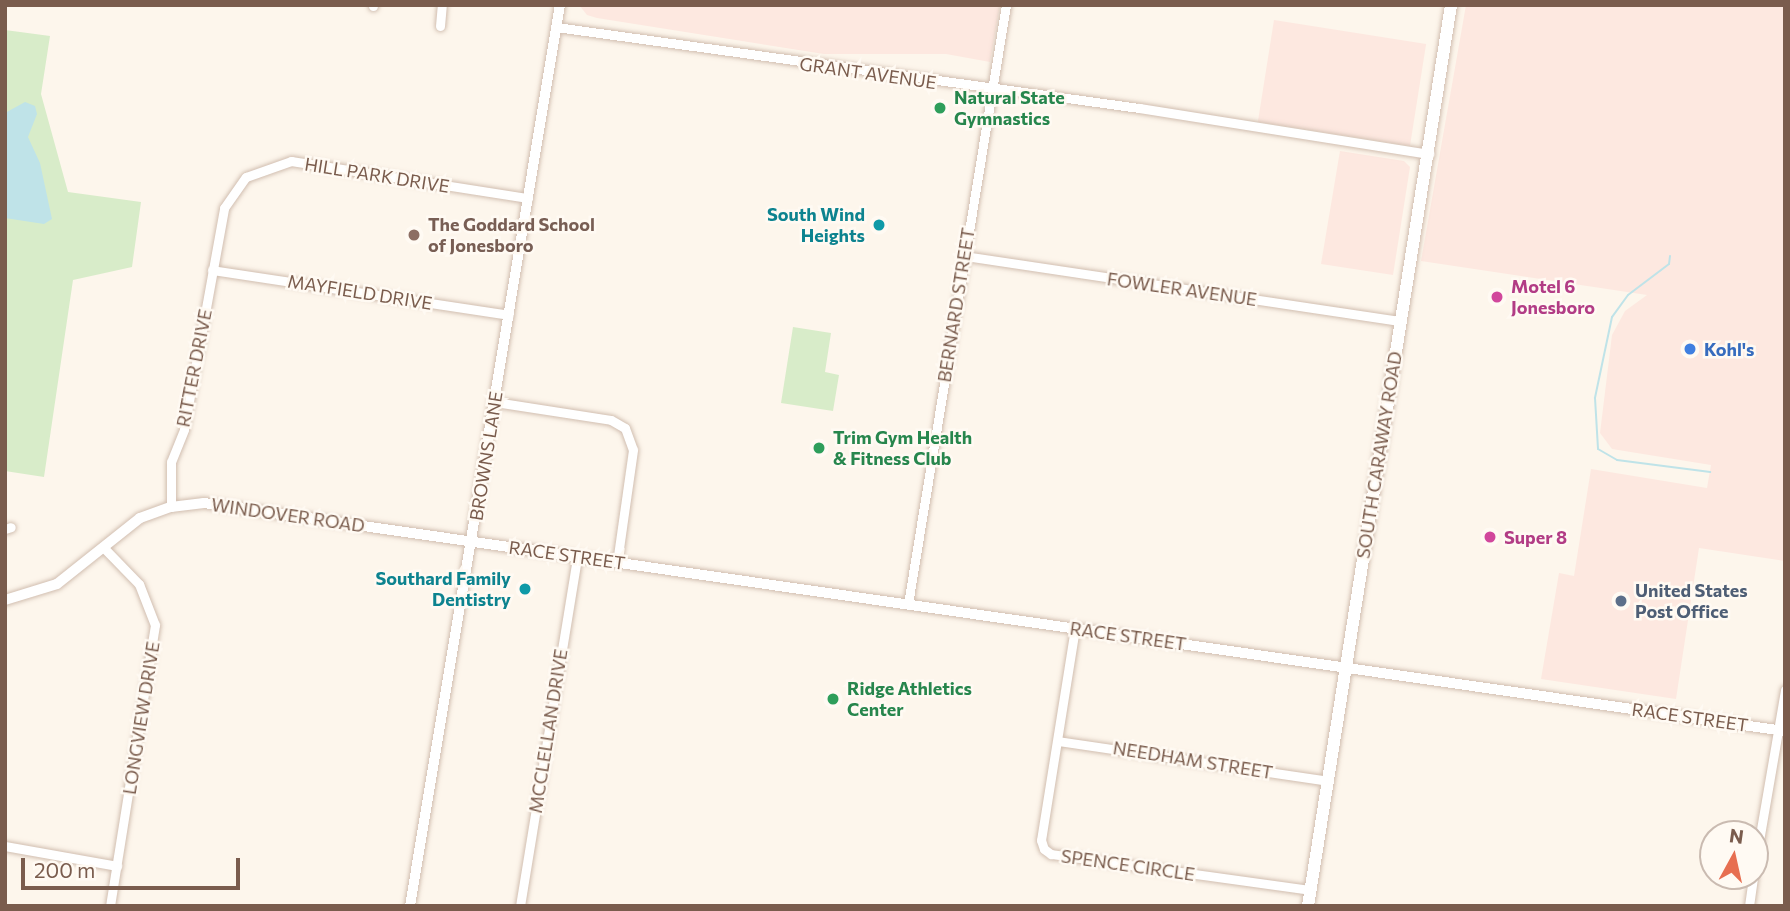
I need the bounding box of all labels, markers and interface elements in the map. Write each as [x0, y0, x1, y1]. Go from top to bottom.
street label: GRANT AVENUE [798, 53, 938, 93]
place label: Natural State Gymnastics [954, 87, 1065, 130]
marker: Natural State Gymnastics [932, 100, 948, 116]
street label: HILL PARK DRIVE [303, 153, 451, 197]
place label: South Wind Heights [767, 204, 865, 246]
place label: The Goddard School of Jonesboro [428, 214, 595, 256]
marker: South Wind Heights [871, 217, 887, 233]
street label: BERNARD STREET [933, 226, 979, 384]
marker: The Goddard School of Jonesboro [406, 227, 422, 243]
street label: FOWLER AVENUE [1106, 268, 1258, 310]
street label: MAYFIELD DRIVE [286, 270, 434, 314]
place label: Motel 6 Jonesboro [1511, 276, 1595, 318]
marker: Motel 6 Jonesboro [1489, 289, 1505, 305]
street label: RITTER DRIVE [172, 307, 216, 429]
place label: Kohl's [1704, 338, 1754, 360]
marker: Kohl's [1682, 341, 1698, 357]
street label: SOUTH CARAWAY ROAD [1352, 350, 1406, 560]
street label: BROWNS LANE [465, 390, 507, 522]
place label: Trim Gym Health & Fitness Club [833, 427, 972, 470]
marker: Trim Gym Health & Fitness Club [811, 440, 827, 456]
street label: WINDOVER ROAD [210, 494, 366, 536]
place label: Super 8 [1504, 526, 1567, 548]
marker: Super 8 [1482, 529, 1498, 545]
street label: RACE STREET [507, 536, 627, 574]
place label: Southard Family Dentistry [376, 568, 511, 610]
place label: United States Post Office [1635, 580, 1748, 622]
marker: Southard Family Dentistry [517, 581, 533, 597]
marker: United States Post Office [1613, 593, 1629, 609]
street label: RACE STREET [1068, 617, 1188, 655]
street label: LONGVIEW DRIVE [118, 640, 164, 796]
street label: MCCLELLAN DRIVE [524, 647, 572, 815]
place label: Ridge Athletics Center [847, 678, 972, 720]
marker: Ridge Athletics Center [825, 691, 841, 707]
street label: RACE STREET [1630, 698, 1750, 736]
street label: NEEDHAM STREET [1111, 737, 1275, 783]
north arrow [1699, 820, 1769, 890]
text: N [1728, 823, 1745, 848]
scale bar [24, 844, 243, 888]
street label: SPENCE CIRCLE [1060, 845, 1196, 885]
text: 200 m [34, 857, 95, 882]

